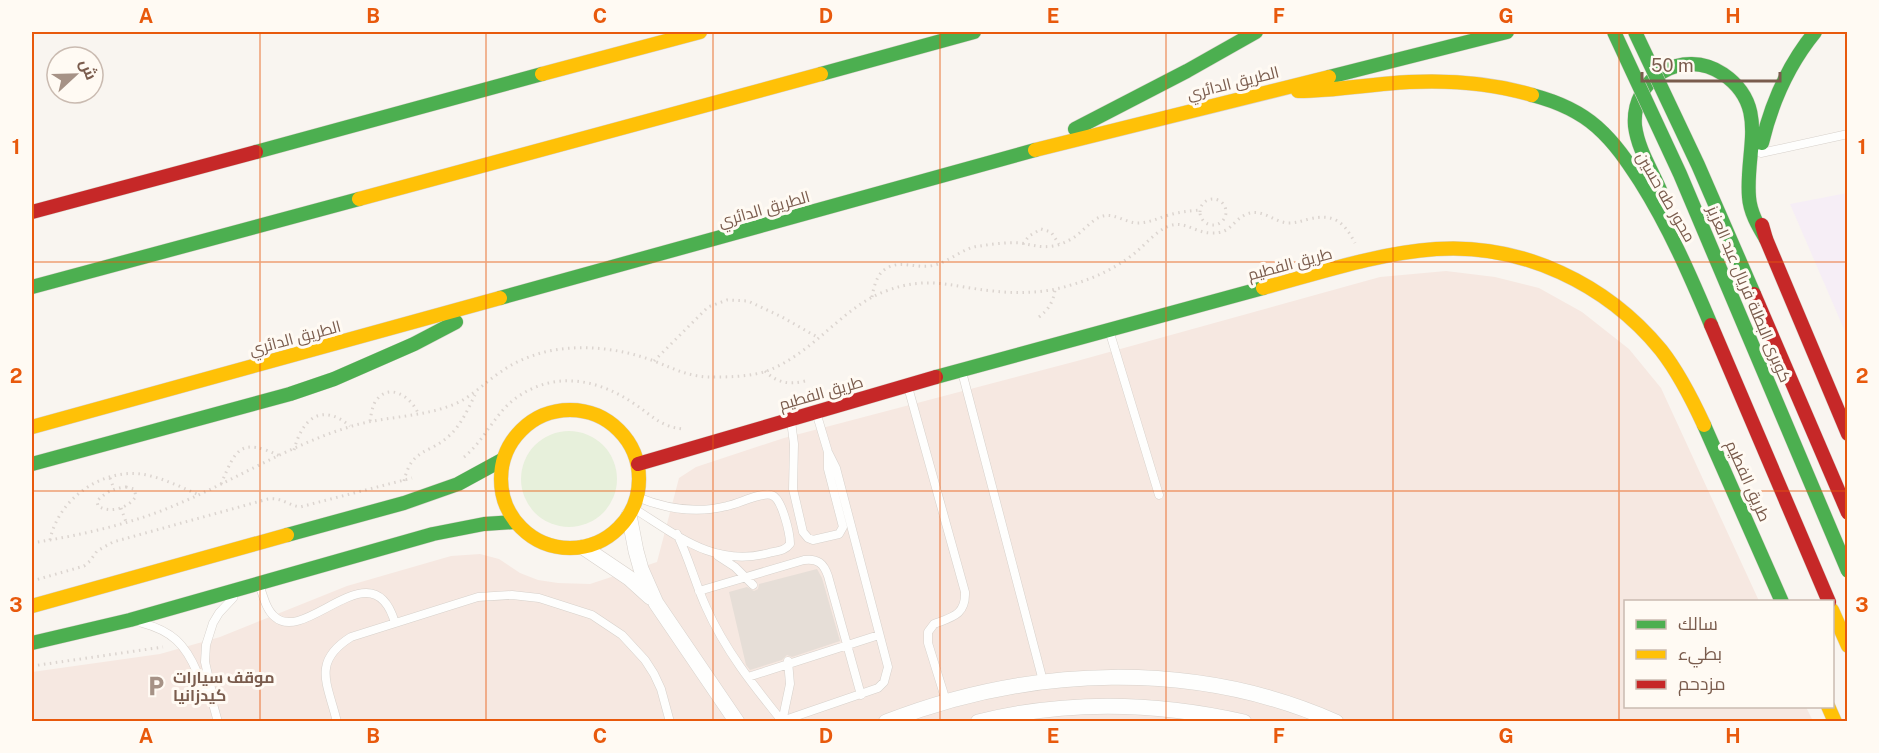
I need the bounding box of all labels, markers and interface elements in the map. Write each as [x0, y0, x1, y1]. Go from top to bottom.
text: A [139, 4, 153, 28]
text: B [366, 4, 380, 28]
text: C [593, 4, 607, 28]
text: D [819, 4, 833, 28]
text: E [1047, 4, 1059, 28]
text: F [1273, 4, 1285, 28]
text: G [1498, 4, 1514, 28]
text: H [1725, 4, 1741, 28]
north arrow [45, 45, 105, 105]
scale bar [1642, 45, 1780, 83]
text: 50 m [1651, 55, 1694, 76]
text: ش [76, 56, 101, 83]
street label: الطريق الدائري [1185, 62, 1282, 107]
text: 1 [12, 135, 20, 159]
text: 1 [1858, 135, 1866, 159]
street label: محور طه حسين [1632, 149, 1699, 246]
street label: الطريق الدائري [716, 187, 813, 235]
street label: كوبرى البطلة فريال عبد العزيز [1702, 202, 1795, 386]
street label: طريق الفطيم [1246, 244, 1335, 286]
street label: الطريق الدائري [247, 317, 344, 363]
text: 2 [10, 364, 22, 388]
text: 2 [1856, 364, 1868, 388]
street label: طريق الفطيم [777, 372, 866, 416]
street label: طريق الفطيم [1720, 438, 1774, 525]
text: 3 [9, 593, 23, 617]
text: 3 [1855, 593, 1869, 617]
legend [1624, 600, 1834, 708]
text: سالك [1678, 613, 1718, 634]
text: بطيء [1678, 643, 1722, 668]
place label: موقف سيارات كيدزانيا [173, 668, 275, 705]
text: مزدحم [1678, 673, 1726, 696]
parking icon: موقف سيارات كيدزانيا [144, 674, 168, 698]
text: A [139, 724, 153, 748]
text: B [366, 724, 380, 748]
text: C [593, 724, 607, 748]
text: D [819, 724, 833, 748]
text: E [1047, 724, 1059, 748]
text: F [1273, 724, 1285, 748]
text: G [1498, 724, 1514, 748]
text: H [1725, 724, 1741, 748]

